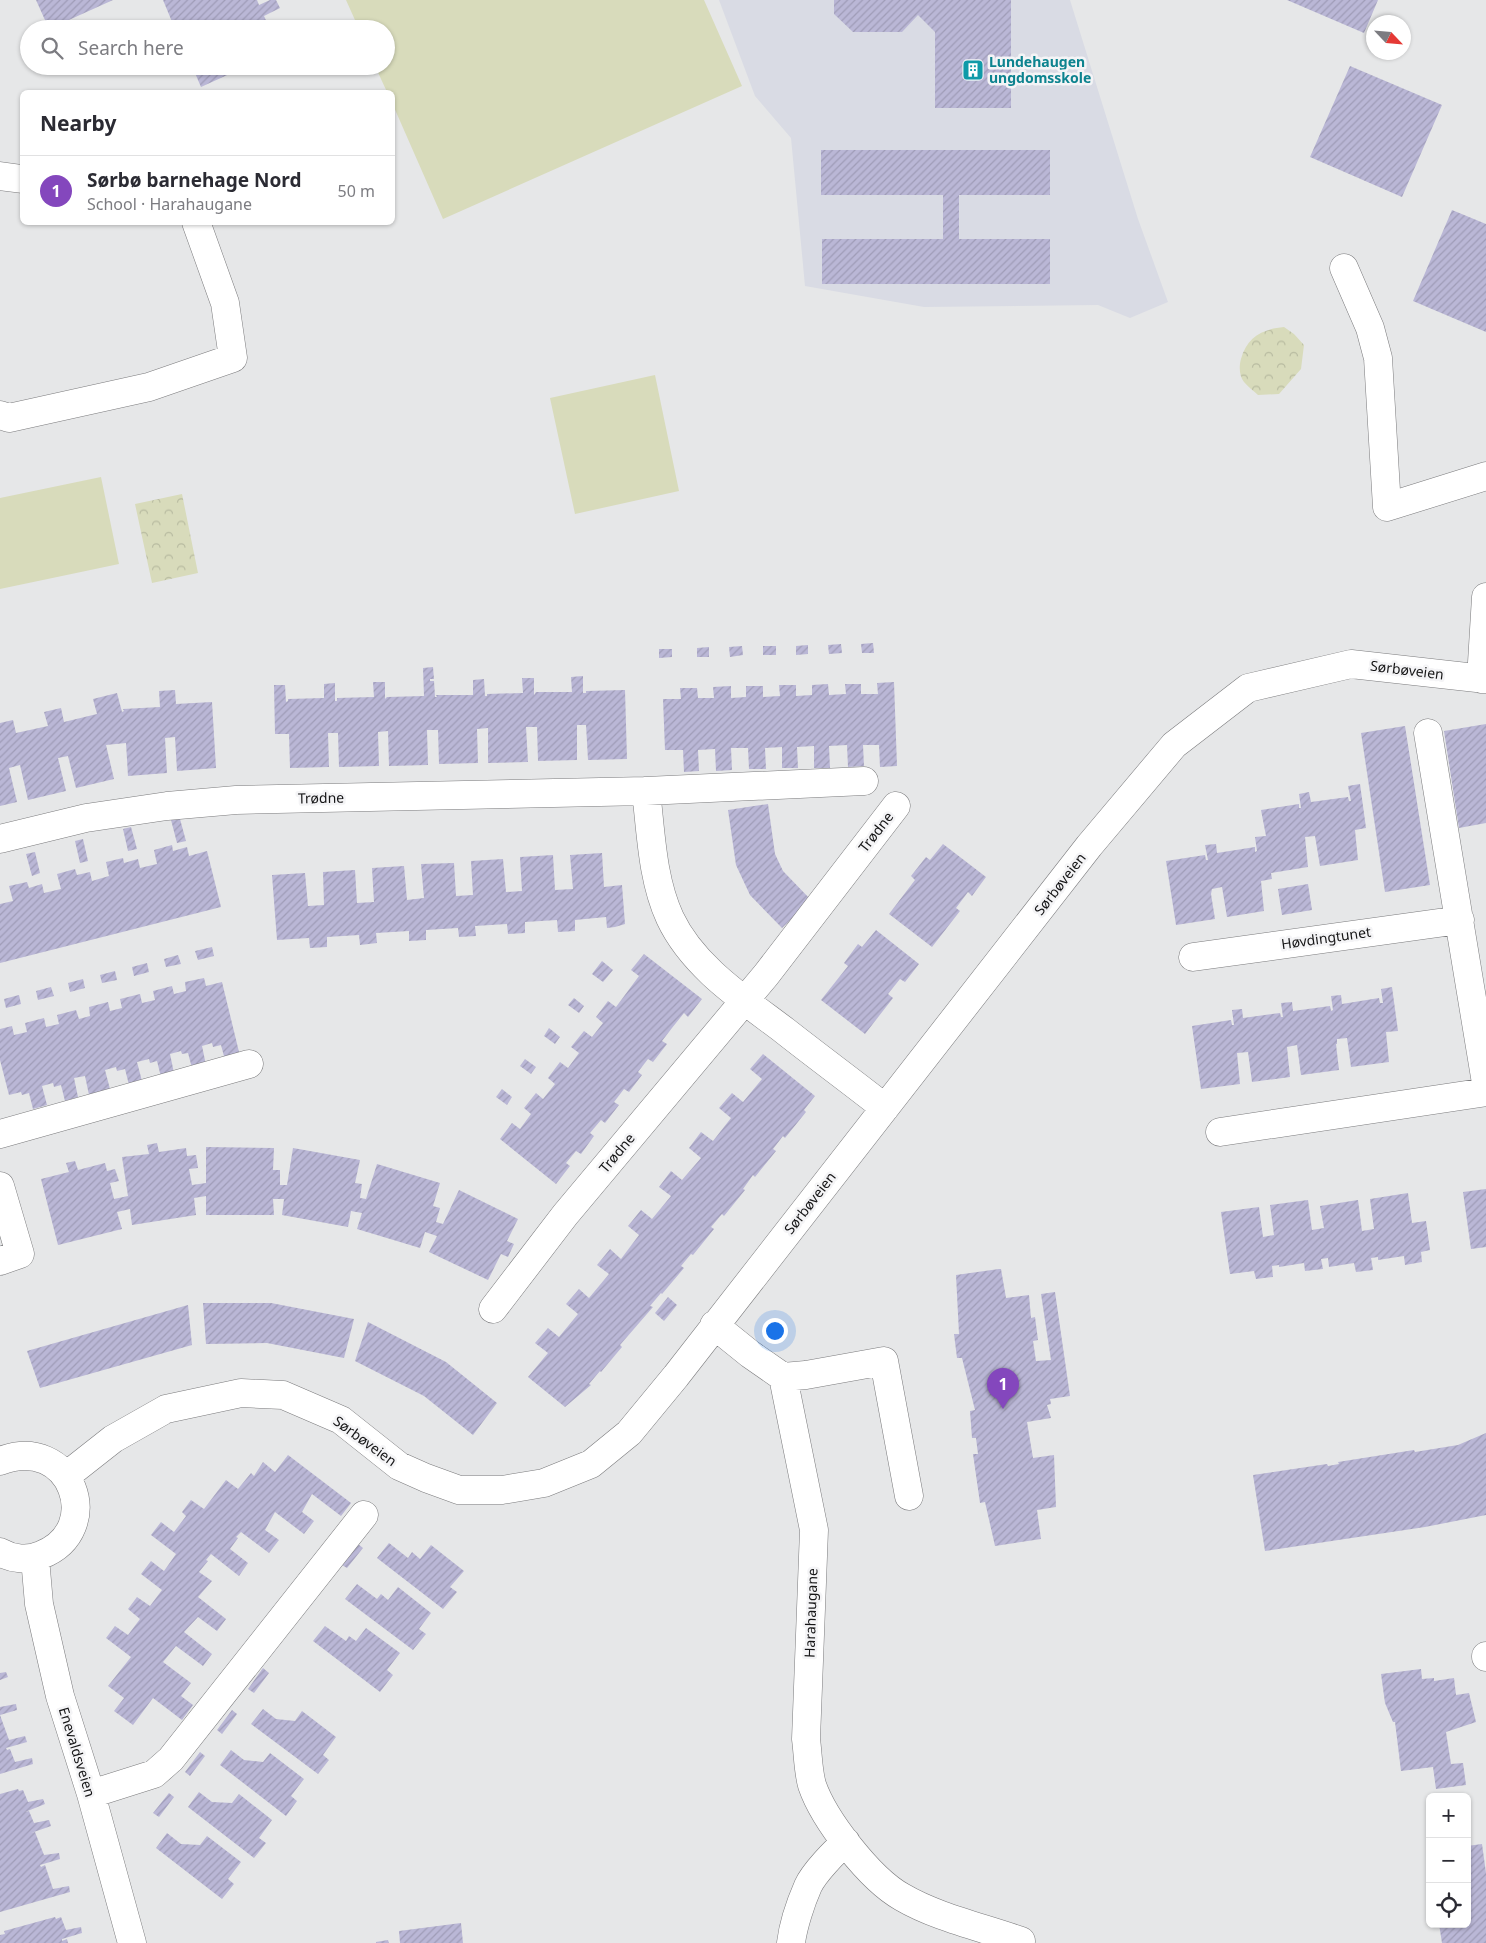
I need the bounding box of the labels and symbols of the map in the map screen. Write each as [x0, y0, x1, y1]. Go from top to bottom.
north arrow [1366, 15, 1411, 60]
place label: Lundehaugen ungdomsskole [989, 52, 1091, 87]
building icon: Lundehaugen ungdomsskole [961, 58, 985, 82]
street label: Sørbøveien [1369, 656, 1445, 683]
street label: Trødne [298, 788, 344, 807]
street label: Trødne [854, 808, 897, 856]
street label: Sørbøveien [1029, 849, 1090, 919]
street label: Høvdingtunet [1280, 922, 1372, 953]
street label: Trødne [594, 1129, 639, 1176]
street label: Sørbøveien [779, 1168, 840, 1238]
your location [762, 1318, 788, 1344]
pin: 1 [987, 1368, 1019, 1409]
street label: Sørbøveien [330, 1411, 401, 1470]
street label: Harahaugane [799, 1568, 822, 1658]
street label: Enevaldsveien [55, 1705, 100, 1799]

